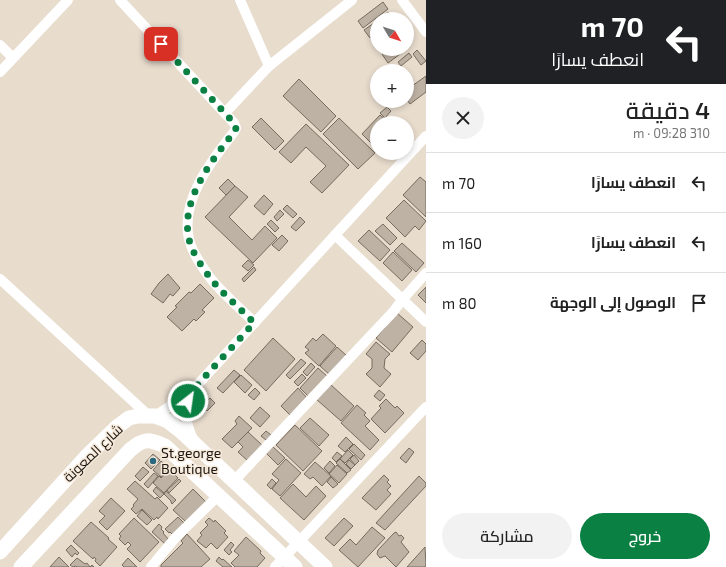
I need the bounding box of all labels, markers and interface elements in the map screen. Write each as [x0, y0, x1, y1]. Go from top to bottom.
text: 70 m [581, 9, 644, 43]
north arrow [370, 12, 414, 56]
map controls [370, 12, 414, 160]
icon: left [658, 16, 710, 68]
pin [144, 27, 178, 61]
icon: arrive [150, 33, 172, 55]
text: انعطف يسارًا [551, 48, 644, 70]
button: + [370, 64, 414, 108]
text: 4 دقيقة [626, 95, 710, 124]
button: close [442, 97, 484, 139]
button: − [370, 116, 414, 160]
text: 310 m · 09:28 [633, 125, 710, 141]
icon: left [688, 172, 710, 194]
text: انعطف يسارًا [591, 173, 676, 191]
text: 70 m [442, 174, 475, 192]
icon: left [688, 232, 710, 254]
text: انعطف يسارًا [591, 233, 676, 251]
text: 160 m [442, 234, 482, 252]
icon: arrive [688, 292, 710, 314]
text: الوصول إلى الوجهة [550, 293, 676, 311]
text: 80 m [442, 294, 477, 312]
position arrow [167, 380, 209, 422]
street label: شارع المعونة [59, 420, 127, 486]
place label: St.george Boutique [161, 444, 221, 477]
marker: St.george Boutique [148, 456, 158, 466]
button: مشاركة [442, 513, 572, 559]
button: خروج [580, 513, 710, 559]

